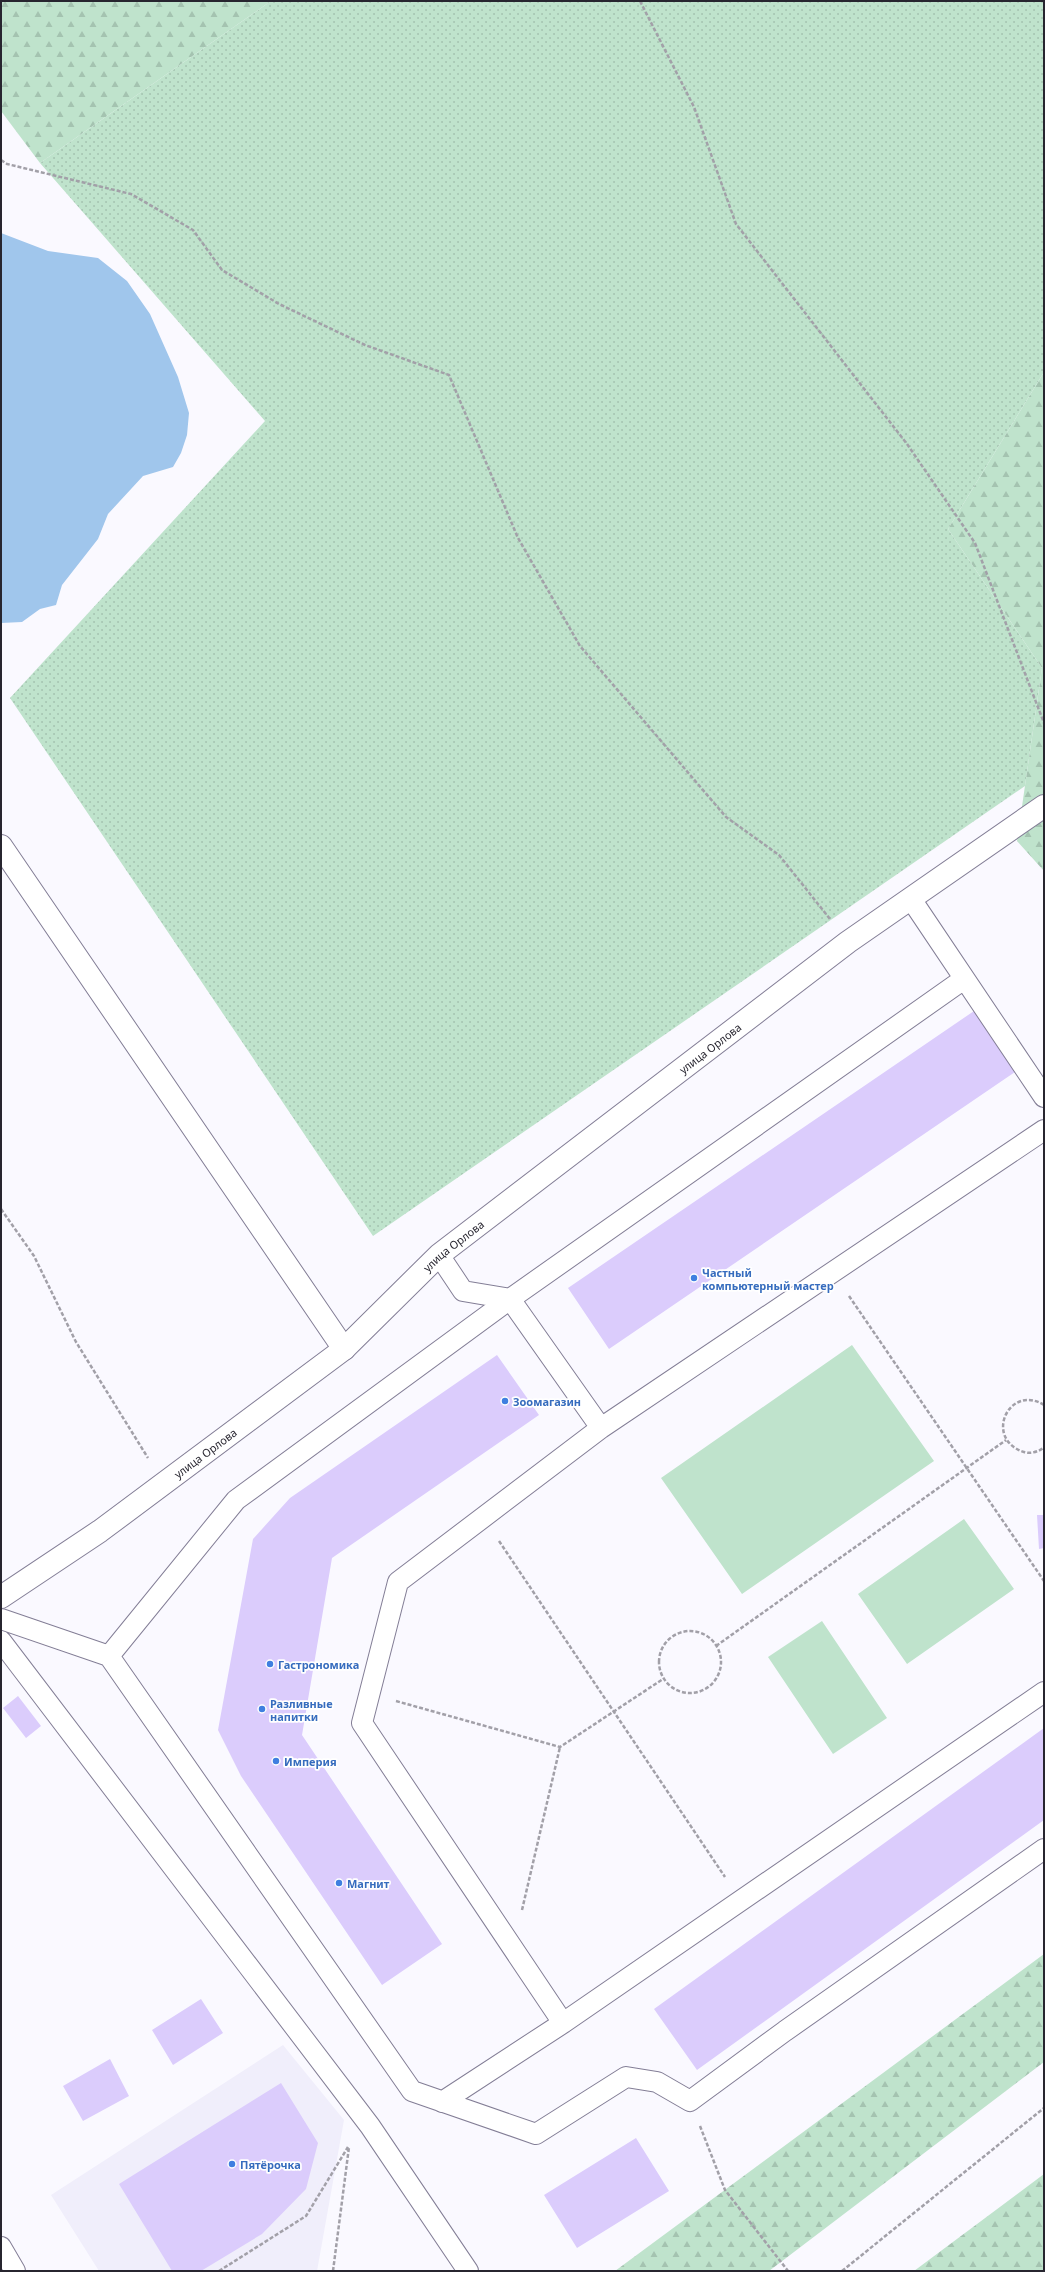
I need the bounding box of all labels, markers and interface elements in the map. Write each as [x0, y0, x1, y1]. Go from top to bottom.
street label: улица Орлова [676, 1019, 744, 1076]
street label: улица Орлова [419, 1216, 487, 1275]
place label: Частный компьютерный мастер [702, 1265, 834, 1293]
marker: Частный компьютерный мастер [689, 1273, 699, 1283]
place label: Зоомагазин [513, 1394, 581, 1409]
marker: Зоомагазин [500, 1396, 510, 1406]
street label: улица Орлова [171, 1424, 239, 1481]
place label: Гастрономика [278, 1657, 359, 1672]
marker: Гастрономика [265, 1659, 275, 1669]
place label: Разливные напитки [270, 1696, 333, 1724]
marker: Разливные напитки [257, 1704, 267, 1714]
place label: Империя [284, 1754, 337, 1769]
marker: Империя [271, 1756, 281, 1766]
place label: Магнит [347, 1876, 390, 1891]
marker: Магнит [334, 1878, 344, 1888]
place label: Пятёрочка [240, 2157, 301, 2172]
marker: Пятёрочка [227, 2159, 237, 2169]

